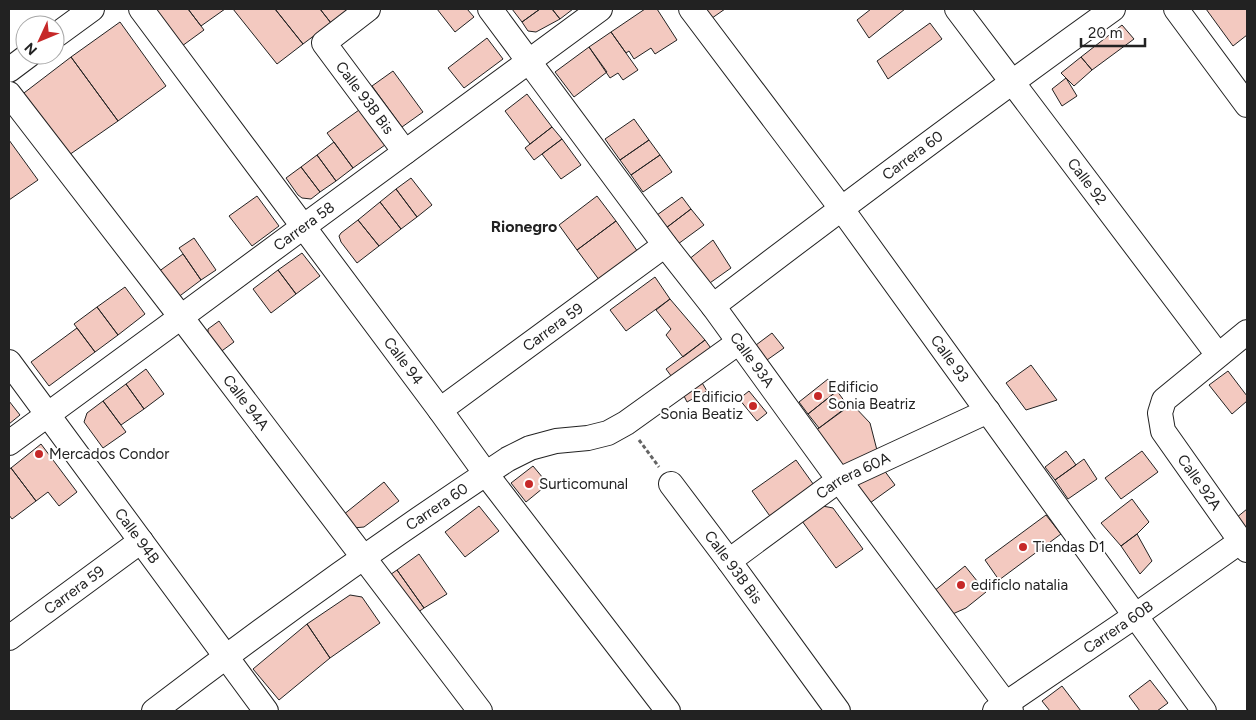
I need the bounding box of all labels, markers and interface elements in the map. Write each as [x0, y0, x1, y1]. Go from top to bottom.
north arrow [15, 15, 65, 65]
scale bar [1081, 15, 1145, 47]
text: 20 m [1088, 24, 1122, 42]
text: N [21, 39, 41, 58]
street label: Calle 93B Bis [332, 58, 398, 138]
street label: Carrera 60 [879, 127, 947, 184]
street label: Calle 92 [1064, 154, 1110, 208]
street label: Carrera 58 [270, 198, 338, 255]
district label: Rionegro [491, 217, 557, 236]
street label: Carrera 59 [519, 299, 587, 355]
street label: Calle 93A [726, 329, 778, 391]
street label: Calle 93 [927, 332, 973, 386]
street label: Calle 94 [380, 334, 427, 388]
street label: Calle 94A [219, 371, 273, 434]
place label: Edificio Sonia Beatriz [828, 378, 916, 413]
place label: Edificio Sonia Beatiz [660, 388, 743, 423]
marker: Edificio Sonia Beatriz [812, 390, 824, 402]
marker: Edificio Sonia Beatiz [747, 400, 759, 412]
place label: Mercados Condor [49, 445, 169, 463]
marker: Mercados Condor [33, 448, 45, 460]
street label: Carrera 60A [812, 449, 893, 503]
street label: Calle 92A [1173, 451, 1225, 514]
place label: Surticomunal [539, 475, 628, 493]
marker: Surticomunal [523, 478, 535, 490]
street label: Carrera 60 [402, 479, 471, 534]
street label: Calle 94B [111, 505, 163, 567]
street label: Calle 93B Bis [700, 527, 766, 607]
place label: Tiendas D1 [1033, 538, 1105, 556]
marker: Tiendas D1 [1017, 541, 1029, 553]
street label: Carrera 59 [41, 562, 108, 618]
place label: edificlo natalia [971, 576, 1068, 594]
marker: edificlo natalia [955, 579, 967, 591]
street label: Carrera 60B [1080, 597, 1157, 657]

